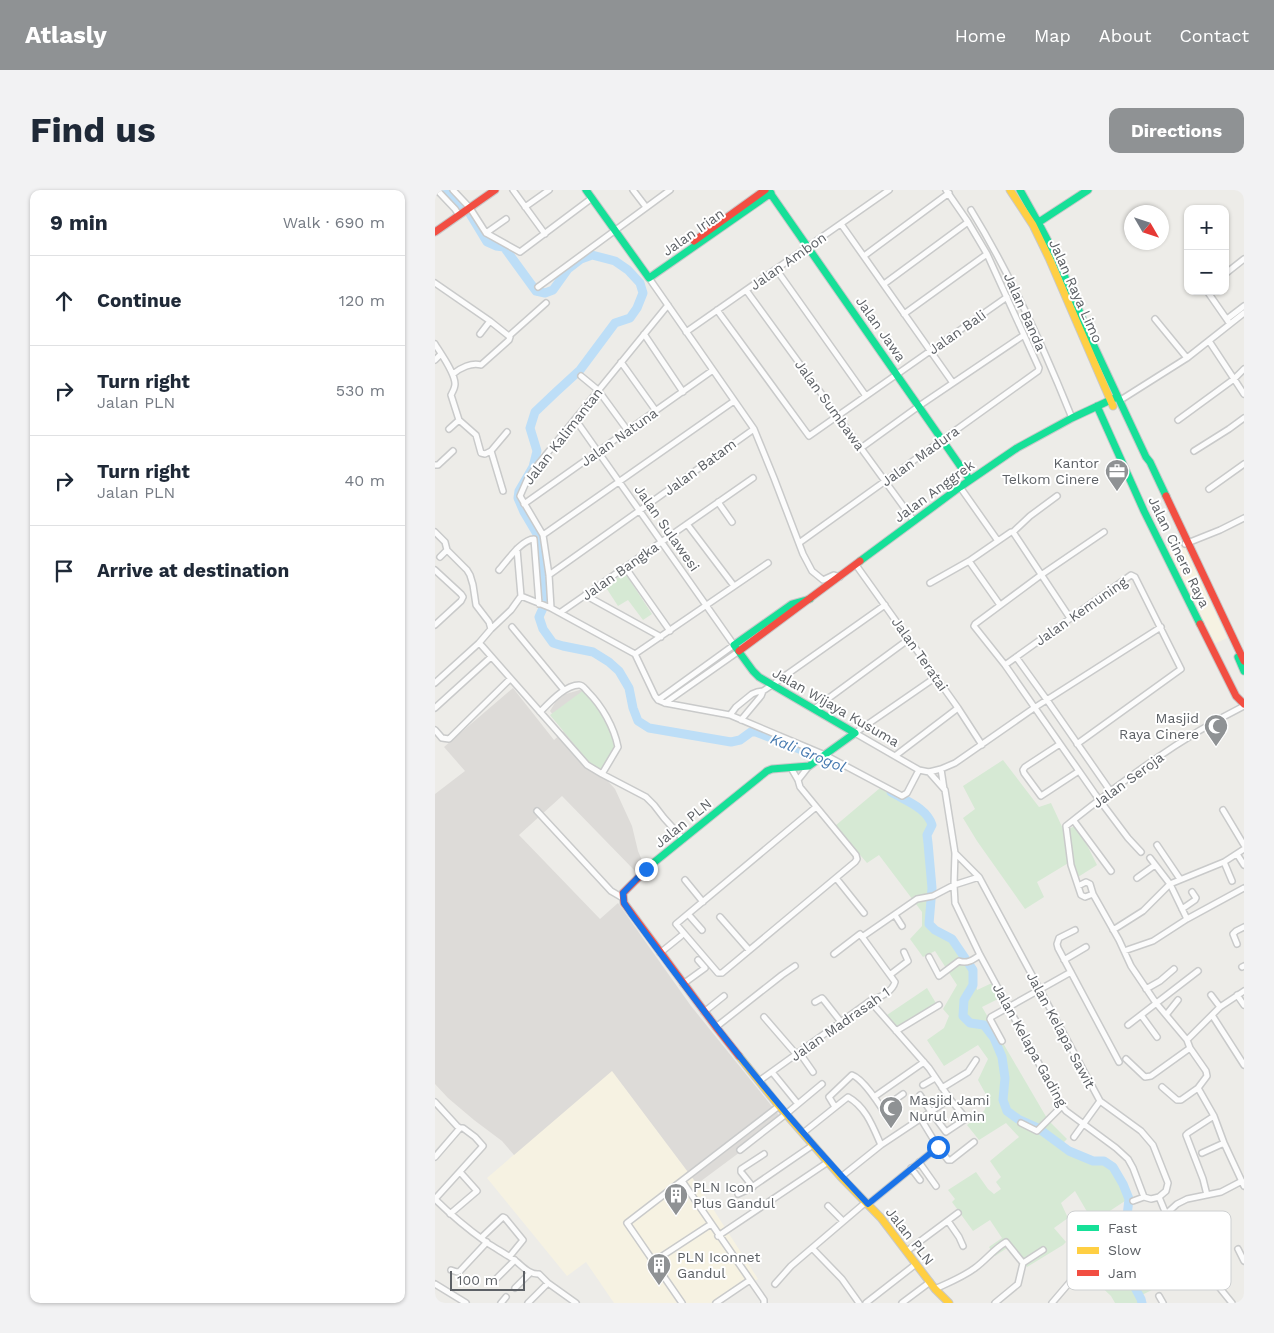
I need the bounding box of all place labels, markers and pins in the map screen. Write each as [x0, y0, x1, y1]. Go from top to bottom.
place label: Kantor Telkom Cinere [1002, 455, 1099, 487]
office icon: Kantor Telkom Cinere [1104, 458, 1130, 492]
place label: Masjid Raya Cinere [1119, 710, 1199, 742]
mosque icon: Masjid Raya Cinere [1203, 713, 1229, 747]
place label: Masjid Jami Nurul Amin [909, 1092, 990, 1124]
mosque icon: Masjid Jami Nurul Amin [878, 1095, 904, 1129]
place label: PLN Icon Plus Gandul [693, 1179, 776, 1211]
building icon: PLN Icon Plus Gandul [663, 1182, 689, 1216]
place label: PLN Iconnet Gandul [677, 1249, 760, 1281]
building icon: PLN Iconnet Gandul [646, 1252, 672, 1286]

